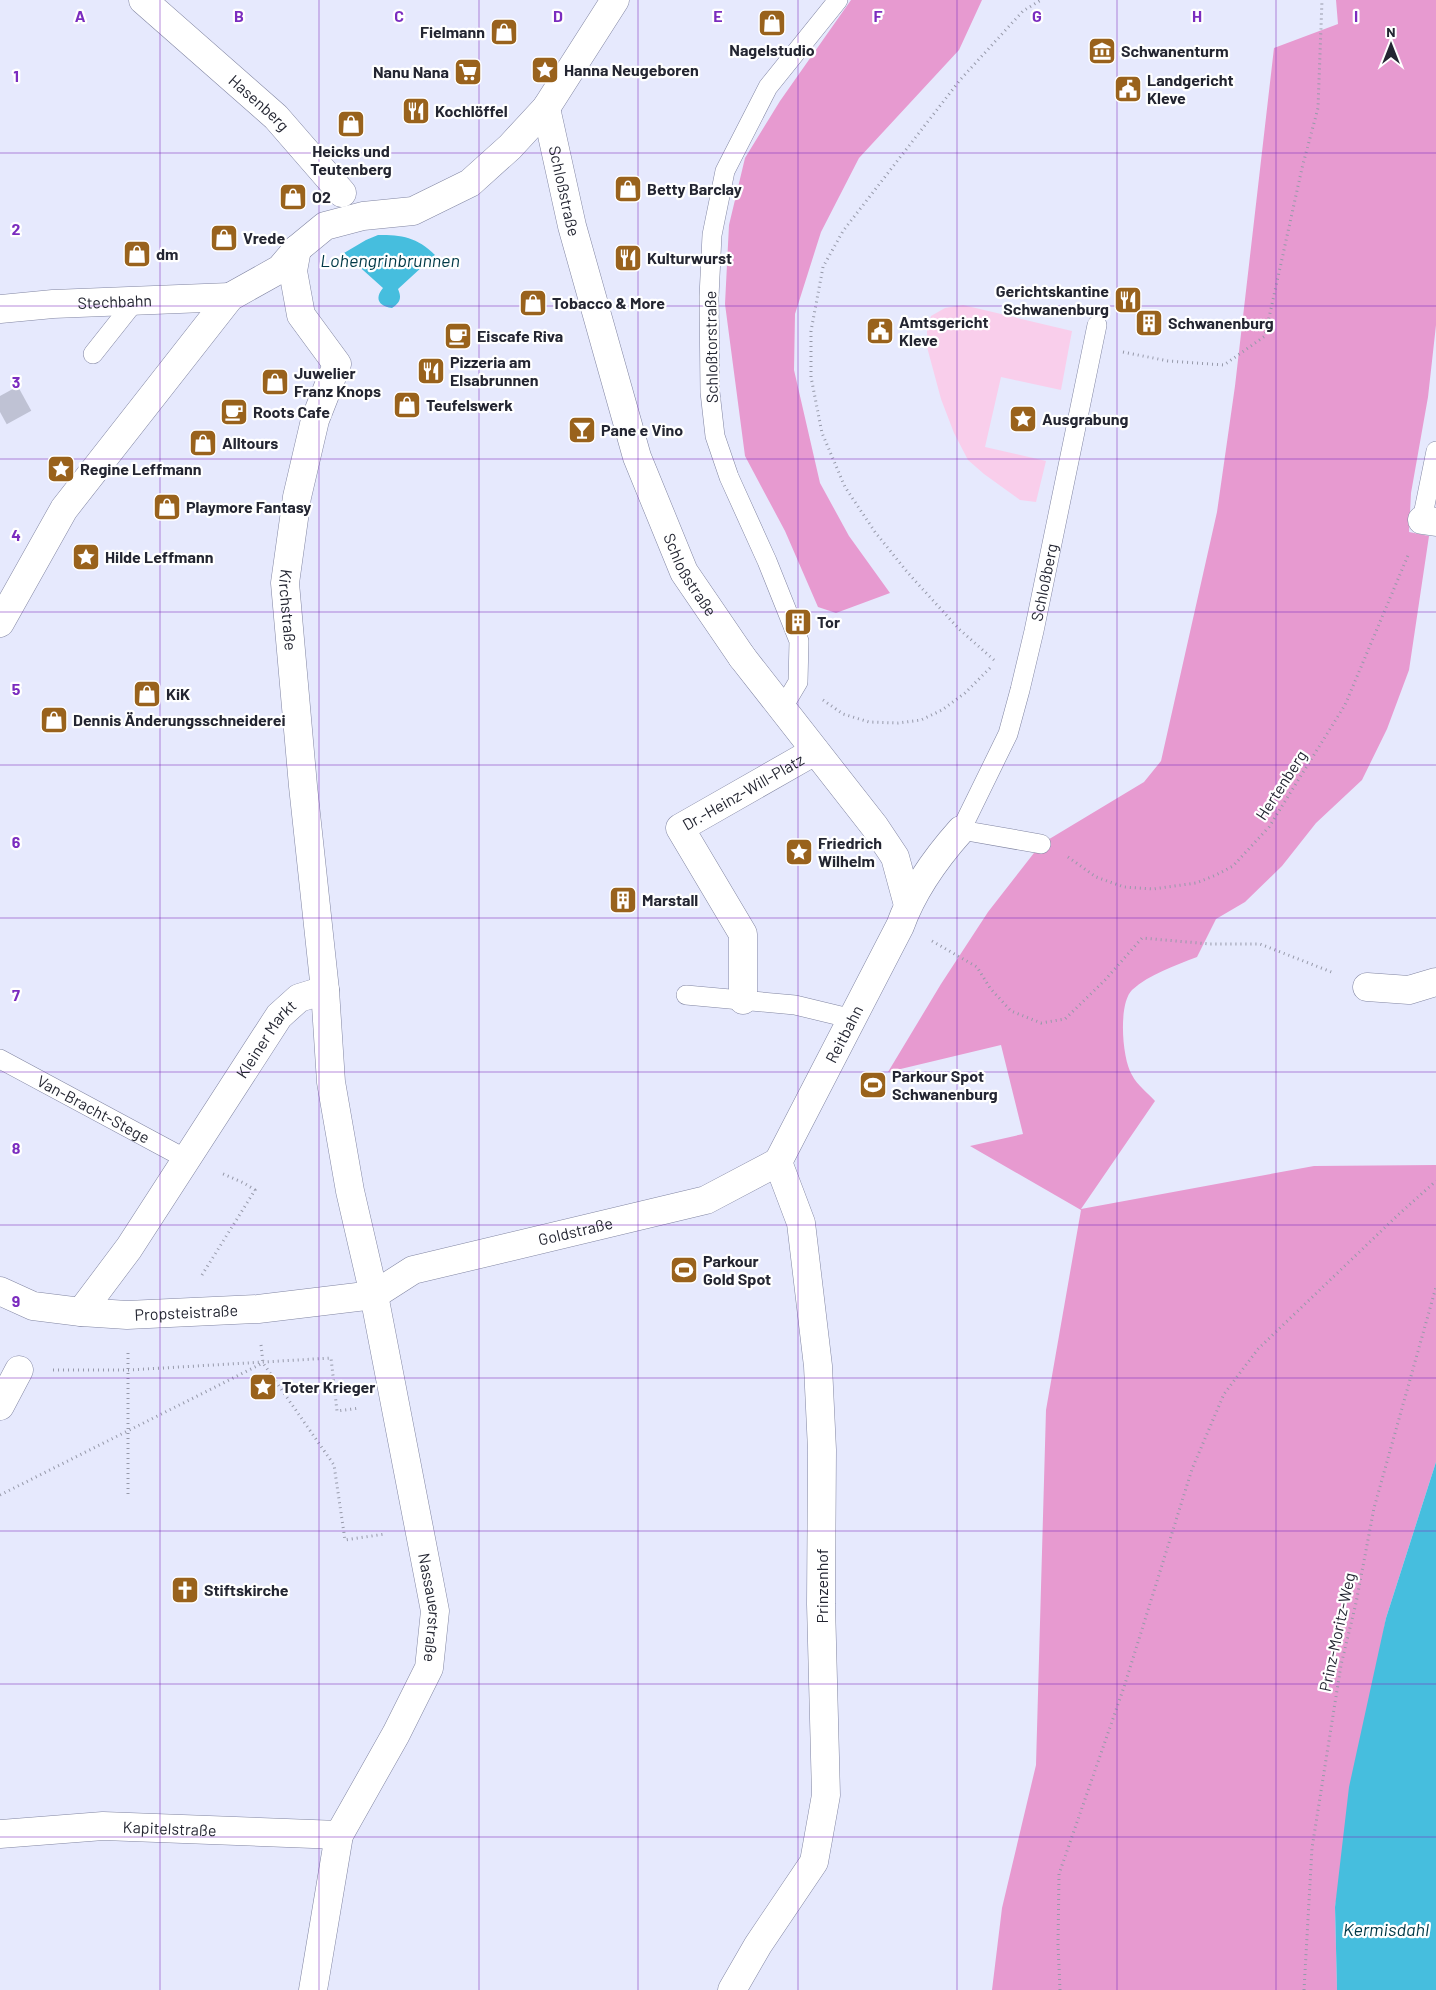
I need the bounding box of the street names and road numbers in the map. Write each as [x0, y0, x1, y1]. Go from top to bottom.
street label: Hasenberg [225, 70, 294, 134]
street label: Schloßstraße [546, 144, 584, 238]
street label: Stechbahn [77, 290, 152, 312]
street label: Schloßtorstraße [700, 291, 721, 403]
street label: Schloßstraße [660, 530, 721, 619]
street label: Schloßberg [1026, 542, 1061, 623]
street label: Kirchstraße [276, 568, 301, 651]
street label: Hertenberg [1251, 746, 1310, 823]
street label: Dr.-Heinz-Will-Platz [679, 749, 807, 834]
street label: Kleiner Markt [232, 996, 300, 1081]
street label: Reitbahn [821, 1002, 866, 1066]
street label: Van-Bracht-Stege [34, 1071, 153, 1147]
street label: Goldstraße [536, 1213, 614, 1249]
street label: Propsteistraße [134, 1300, 238, 1324]
street label: Prinzenhof [812, 1548, 831, 1624]
street label: Nassauerstraße [415, 1551, 445, 1663]
street label: Prinz-Moritz-Weg [1315, 1571, 1358, 1693]
street label: Kapitelstraße [122, 1817, 217, 1839]

